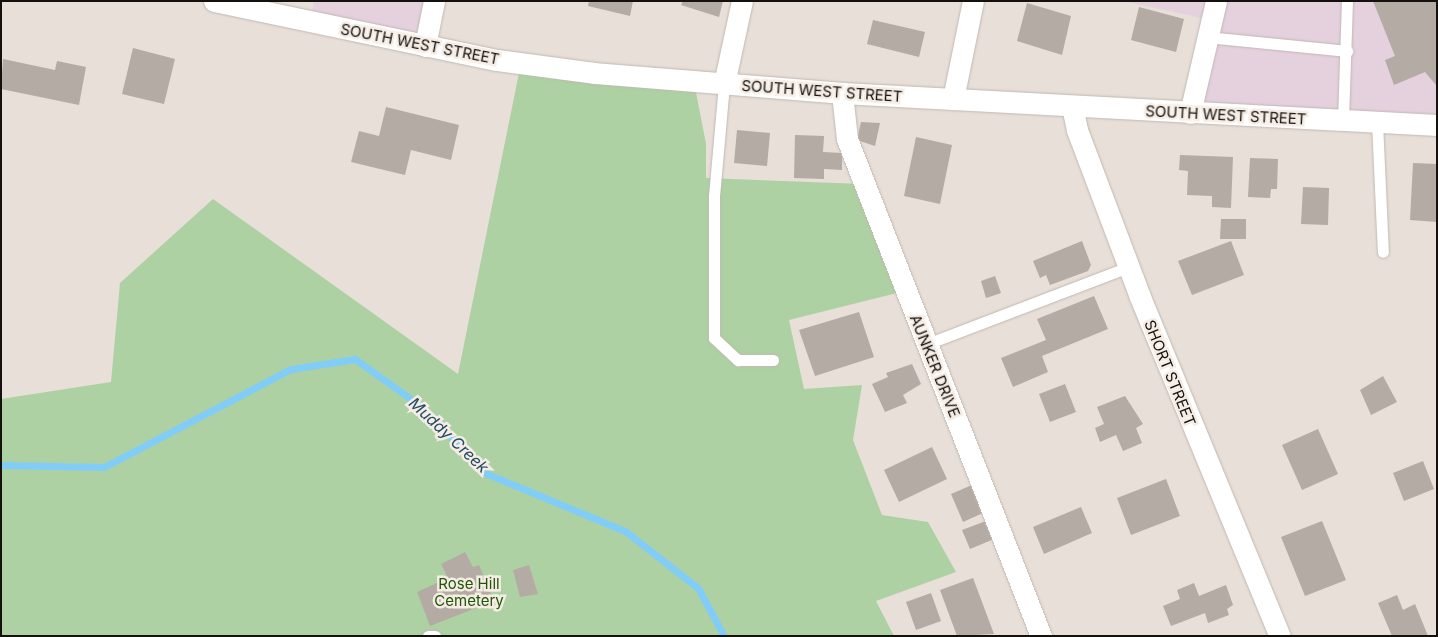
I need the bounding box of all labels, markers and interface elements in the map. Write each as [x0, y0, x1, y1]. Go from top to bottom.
street label: SOUTH WEST STREET [339, 20, 501, 68]
street label: SOUTH WEST STREET [741, 76, 903, 106]
street label: SOUTH WEST STREET [1145, 102, 1307, 128]
street label: AUNKER DRIVE [906, 312, 964, 420]
street label: SHORT STREET [1141, 317, 1199, 429]
water label: Muddy Creek [405, 393, 493, 477]
park label: Rose Hill Cemetery [434, 574, 504, 609]

